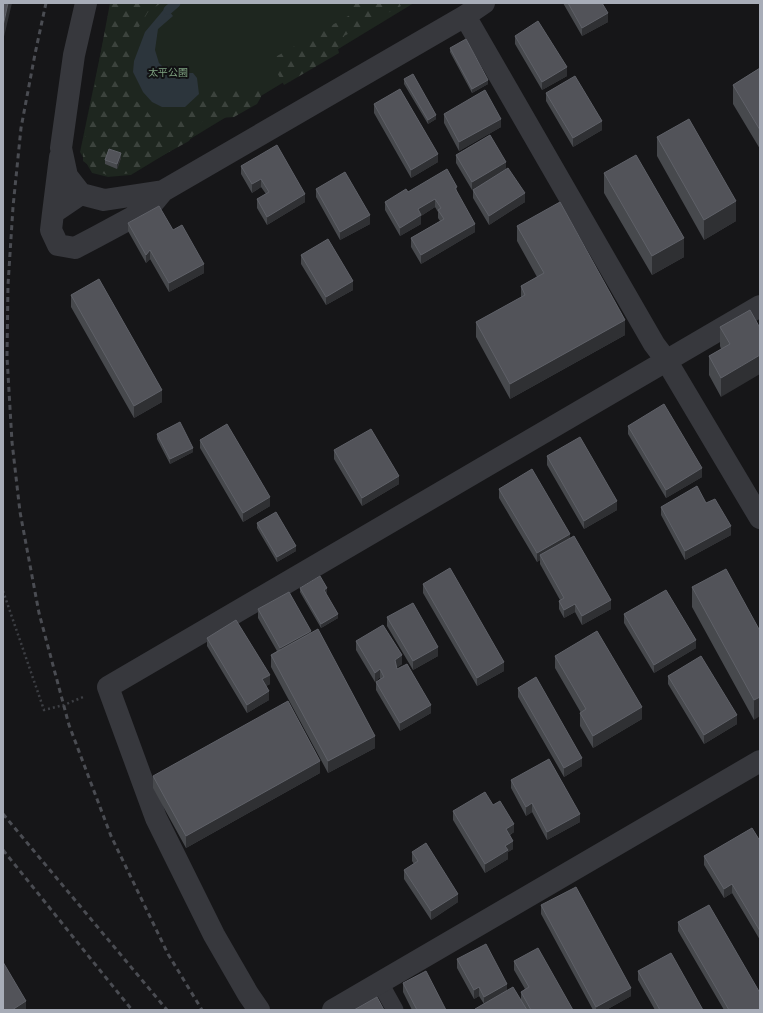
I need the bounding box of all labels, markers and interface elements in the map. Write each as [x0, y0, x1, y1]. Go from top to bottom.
park label: 太平公園 [148, 66, 188, 79]

